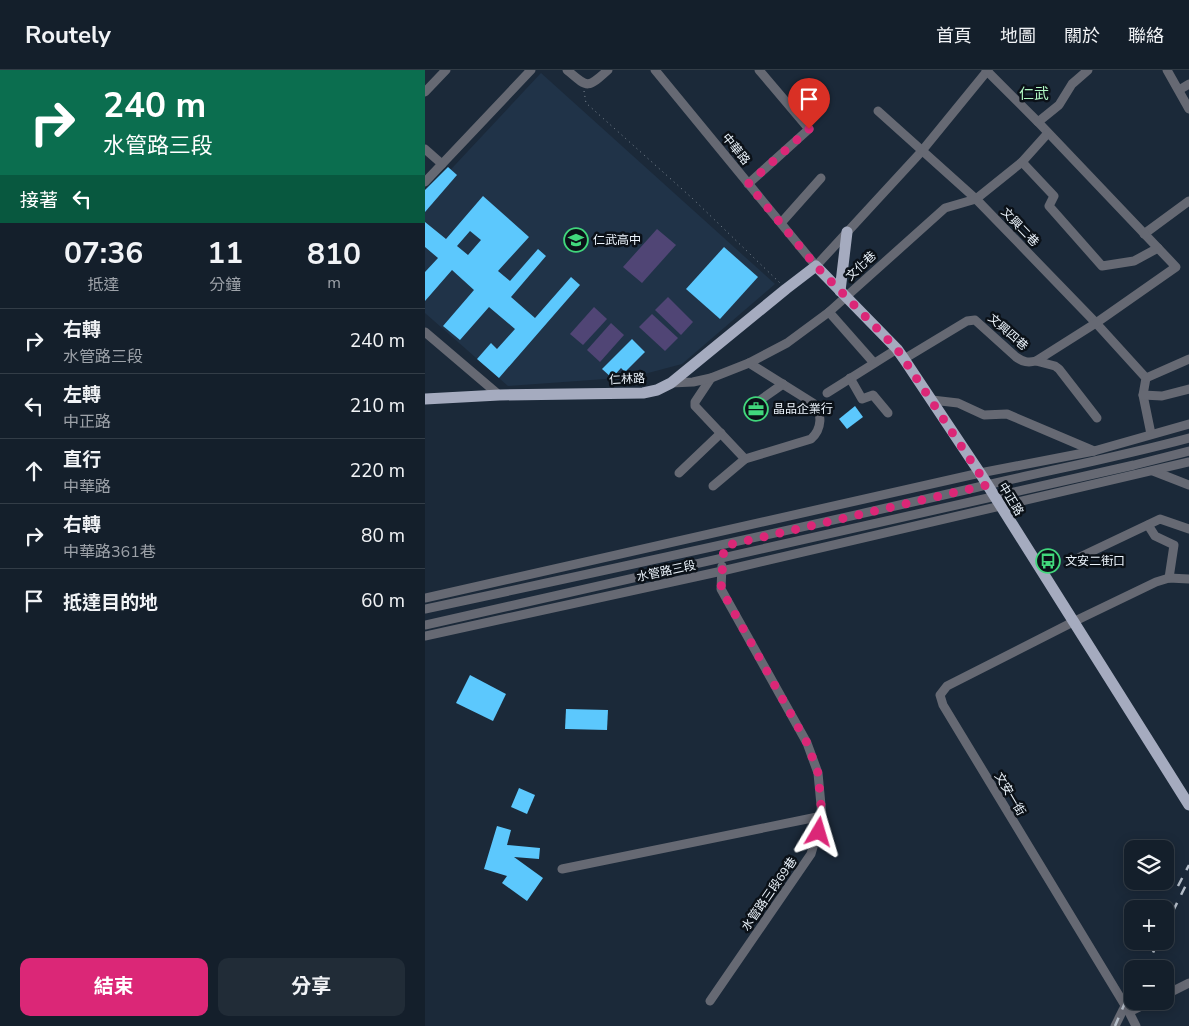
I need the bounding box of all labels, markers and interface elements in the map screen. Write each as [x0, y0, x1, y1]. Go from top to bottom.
text: Routely [25, 19, 111, 51]
text: 首頁 [936, 24, 972, 48]
text: 地圖 [1000, 24, 1036, 48]
text: 關於 [1064, 24, 1100, 48]
text: 聯絡 [1128, 24, 1164, 48]
pin [788, 78, 830, 129]
text: 240 m [103, 82, 206, 129]
district label: 仁武 [1019, 84, 1049, 104]
icon: arrive [795, 85, 823, 113]
icon: right [20, 90, 85, 155]
street label: 中華路 [718, 130, 754, 168]
text: 水管路三段 [103, 131, 213, 161]
icon: left [68, 185, 96, 213]
text: 接著 [20, 188, 58, 214]
street label: 文興二巷 [998, 204, 1042, 250]
school or university icon: 仁武高中 [563, 227, 589, 253]
place label: 仁武高中 [593, 232, 641, 248]
text: 07:36 [64, 233, 143, 274]
text: 11 [207, 233, 243, 274]
text: 810 [307, 234, 361, 275]
street label: 文化巷 [842, 248, 880, 284]
text: m [327, 272, 341, 294]
text: 抵達 [88, 274, 120, 296]
text: 分鐘 [209, 274, 241, 296]
street label: 文興四巷 [985, 310, 1031, 354]
text: 右轉 [63, 317, 101, 343]
icon: right [20, 327, 48, 355]
text: 240 m [350, 328, 405, 354]
text: 水管路三段 [63, 346, 143, 368]
street label: 仁林路 [609, 370, 645, 388]
text: 左轉 [63, 382, 101, 408]
icon: left [20, 392, 48, 420]
text: 210 m [350, 393, 405, 419]
office icon: 晶品企業行 [743, 396, 769, 422]
place label: 晶品企業行 [773, 401, 833, 417]
text: 中正路 [63, 411, 111, 433]
text: 直行 [63, 447, 101, 473]
icon: ahead [20, 457, 48, 485]
text: 220 m [350, 458, 405, 484]
text: 中華路 [63, 476, 111, 498]
street label: 中正路 [995, 479, 1027, 519]
text: 右轉 [63, 512, 101, 538]
icon: right [20, 522, 48, 550]
text: 80 m [361, 523, 405, 549]
text: 中華路361巷 [63, 541, 156, 563]
bus stop icon: 文安二街口 [1035, 548, 1061, 574]
place label: 文安二街口 [1065, 553, 1125, 569]
street label: 水管路三段 [635, 557, 697, 585]
icon: arrive [20, 587, 48, 615]
text: 60 m [361, 588, 405, 614]
text: 抵達目的地 [63, 590, 158, 616]
street label: 文安一街 [991, 769, 1029, 819]
position arrow [792, 805, 844, 857]
map controls [1124, 840, 1174, 1010]
button: layers [1124, 840, 1174, 890]
street label: 水管路三段69巷 [738, 854, 800, 934]
button: + [1124, 900, 1174, 950]
button: 結束 [20, 958, 208, 1016]
button: 分享 [218, 958, 405, 1016]
button: − [1124, 960, 1174, 1010]

